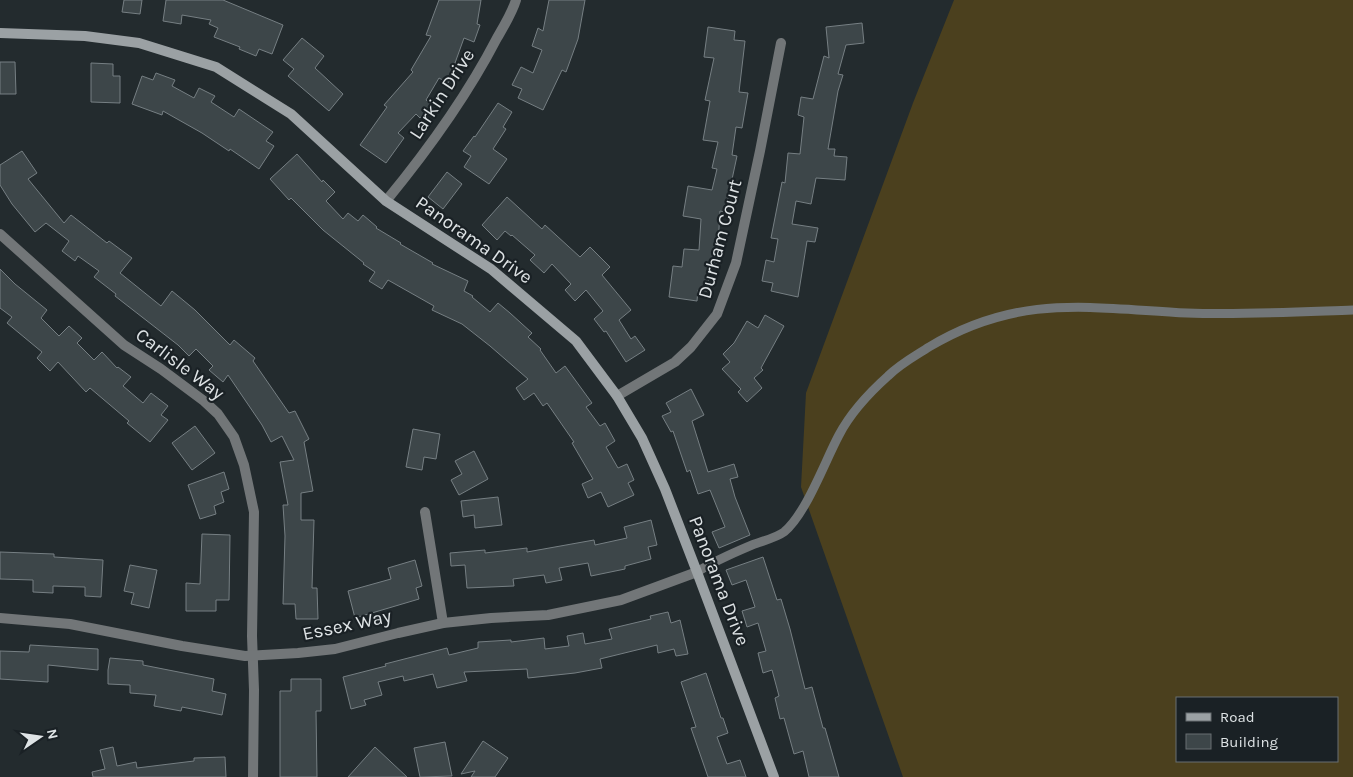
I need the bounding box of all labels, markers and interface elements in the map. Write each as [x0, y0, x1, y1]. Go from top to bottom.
street label: Larkin Drive [405, 45, 479, 143]
street label: Durham Court [693, 177, 747, 301]
street label: Panorama Drive [411, 192, 537, 288]
street label: Carlisle Way [131, 324, 229, 405]
street label: Panorama Drive [684, 513, 754, 649]
street label: Essex Way [301, 605, 394, 645]
legend [1176, 697, 1338, 762]
text: Road [1220, 708, 1255, 726]
north arrow [15, 712, 65, 762]
text: N [43, 727, 62, 741]
text: Building [1220, 733, 1278, 751]

